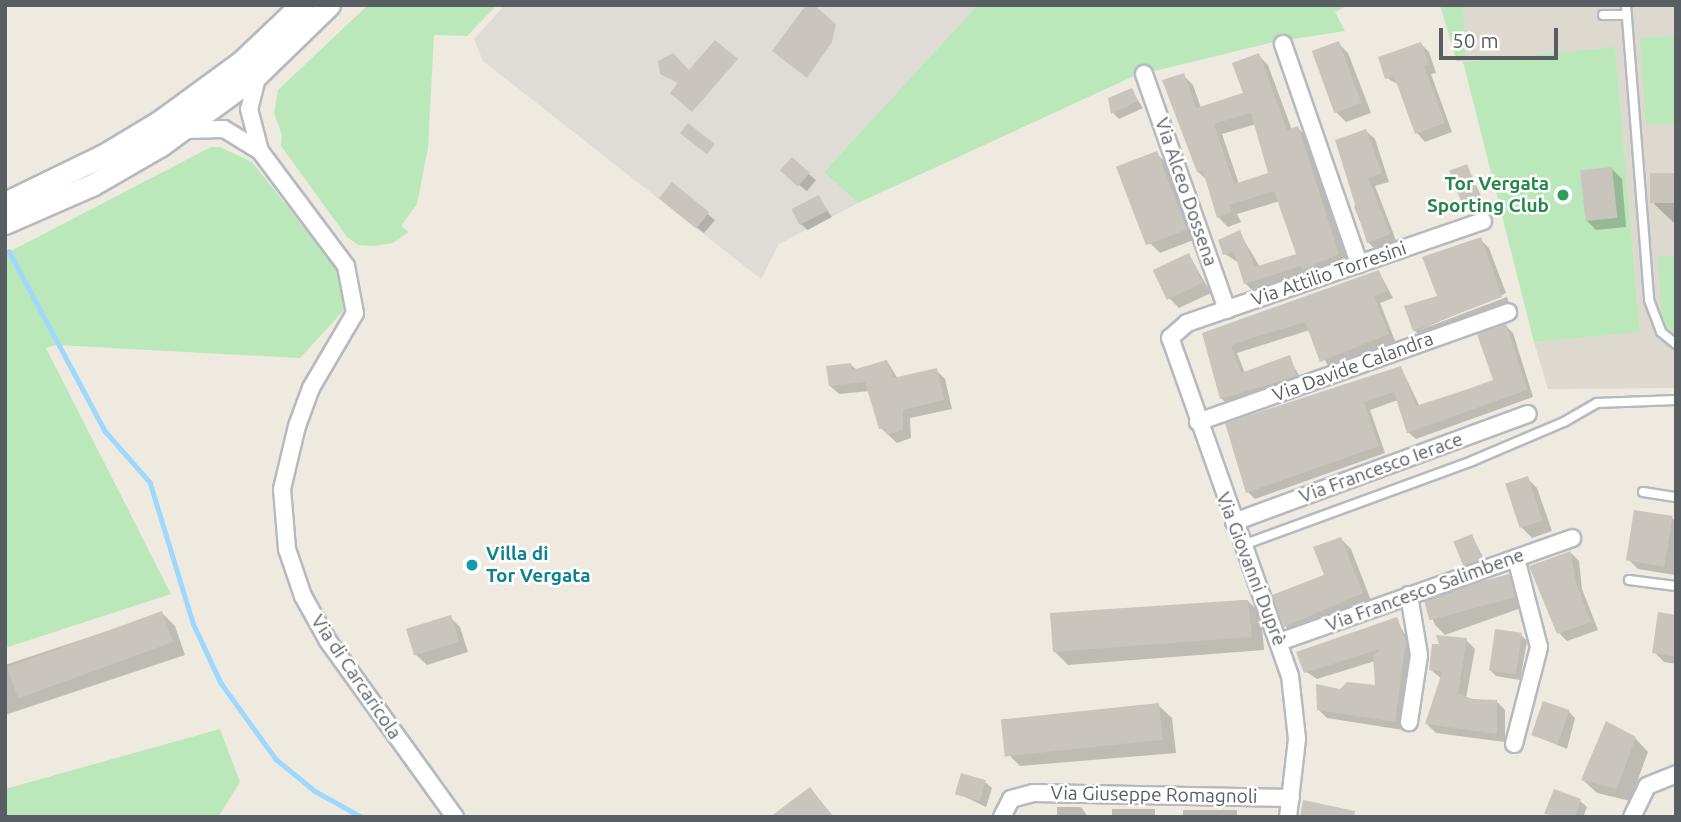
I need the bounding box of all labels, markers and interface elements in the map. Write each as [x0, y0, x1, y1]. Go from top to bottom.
scale bar [1443, 14, 1562, 58]
text: 50 m [1452, 28, 1499, 52]
street label: Via Alceo Dossena [1150, 115, 1222, 269]
place label: Tor Vergata Sporting Club [1427, 173, 1549, 217]
marker: Tor Vergata Sporting Club [1555, 187, 1571, 203]
street label: Via Attilio Torresini [1249, 237, 1409, 311]
street label: Via Davide Calandra [1269, 327, 1437, 407]
street label: Via Francesco Ierace [1296, 428, 1466, 508]
street label: Via Giovanni Duprè [1211, 489, 1291, 649]
place label: Villa di Tor Vergata [486, 543, 591, 587]
street label: Via Francesco Salimbene [1323, 543, 1527, 637]
marker: Villa di Tor Vergata [464, 557, 480, 573]
street label: Via di Carcaricola [306, 610, 406, 744]
street label: Via Giuseppe Romagnoli [1050, 782, 1258, 808]

